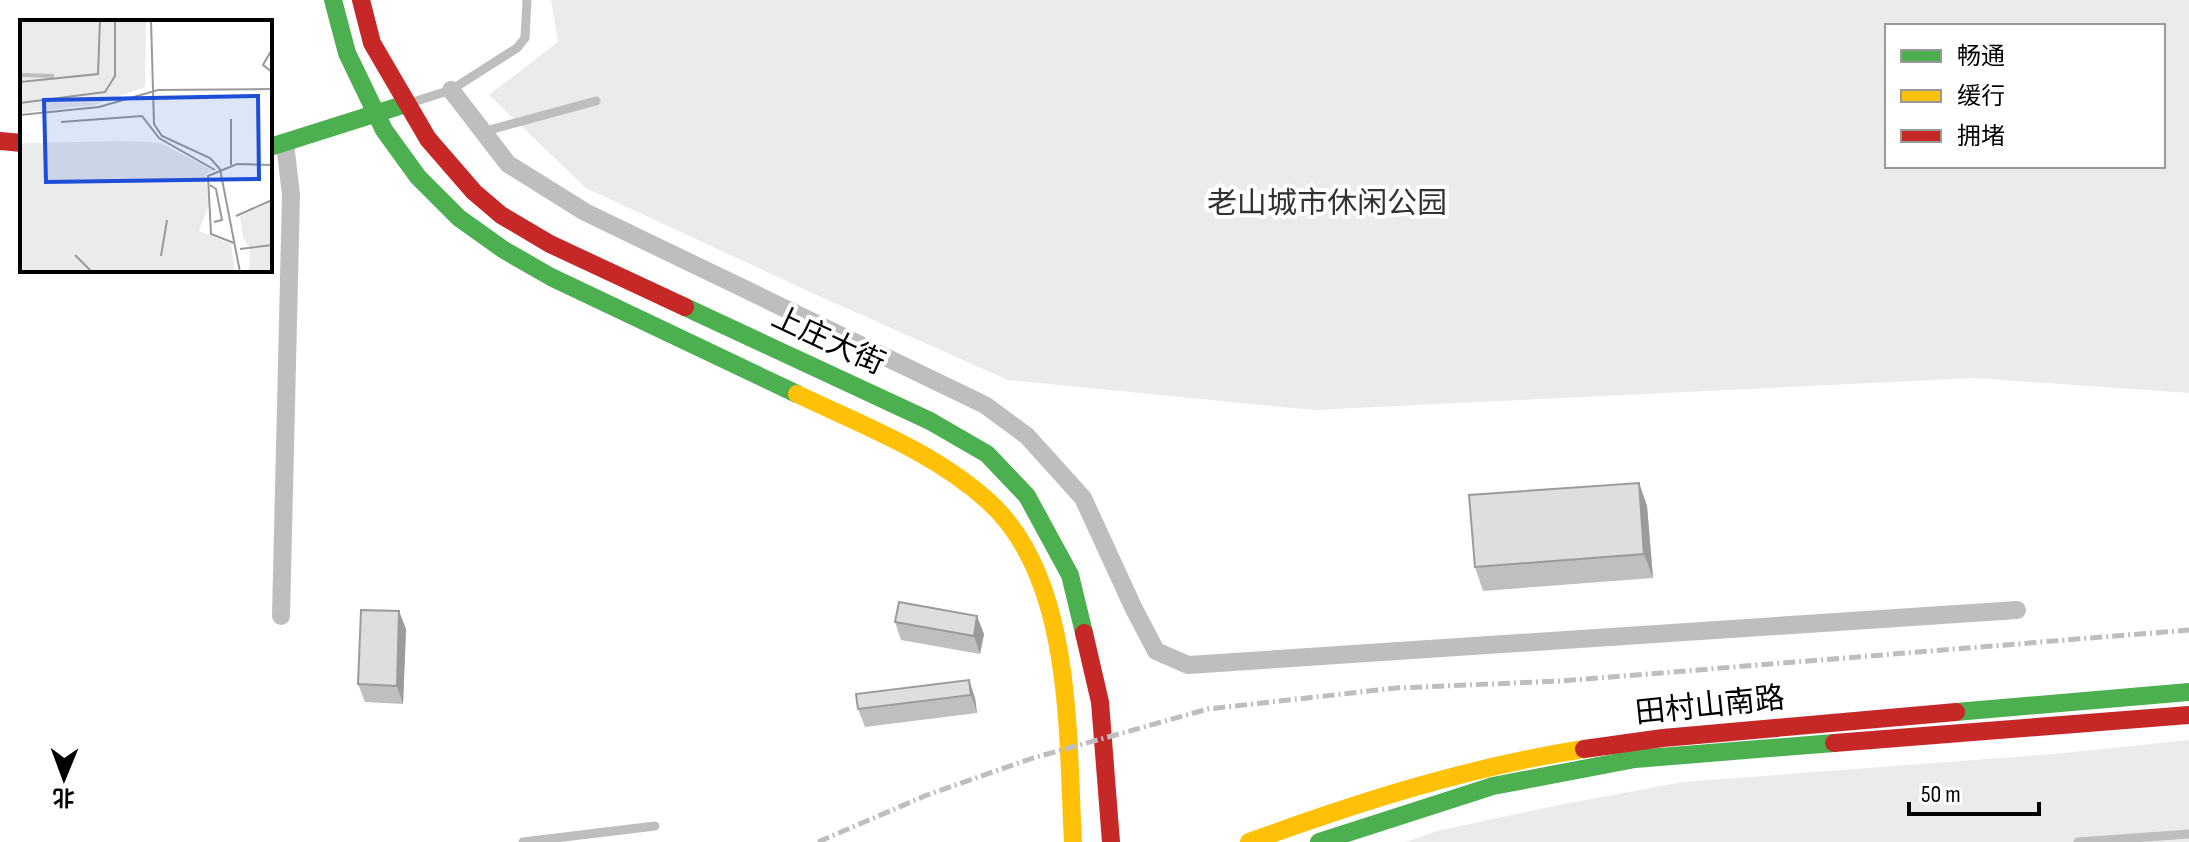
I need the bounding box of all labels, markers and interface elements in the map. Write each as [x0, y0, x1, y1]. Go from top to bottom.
inset map [20, 20, 272, 272]
legend [1885, 24, 2165, 168]
text: 畅通 [1957, 42, 2005, 71]
text: 缓行 [1957, 82, 2005, 111]
text: 拥堵 [1957, 122, 2005, 151]
park label: 老山城市休闲公园 [1207, 186, 1447, 222]
street label: 上庄大街 [766, 299, 890, 383]
street label: 田村山南路 [1634, 680, 1786, 732]
north arrow [24, 738, 104, 818]
scale bar [1909, 766, 2039, 816]
text: 50 m [1921, 780, 1961, 809]
text: 北 [52, 783, 75, 810]

